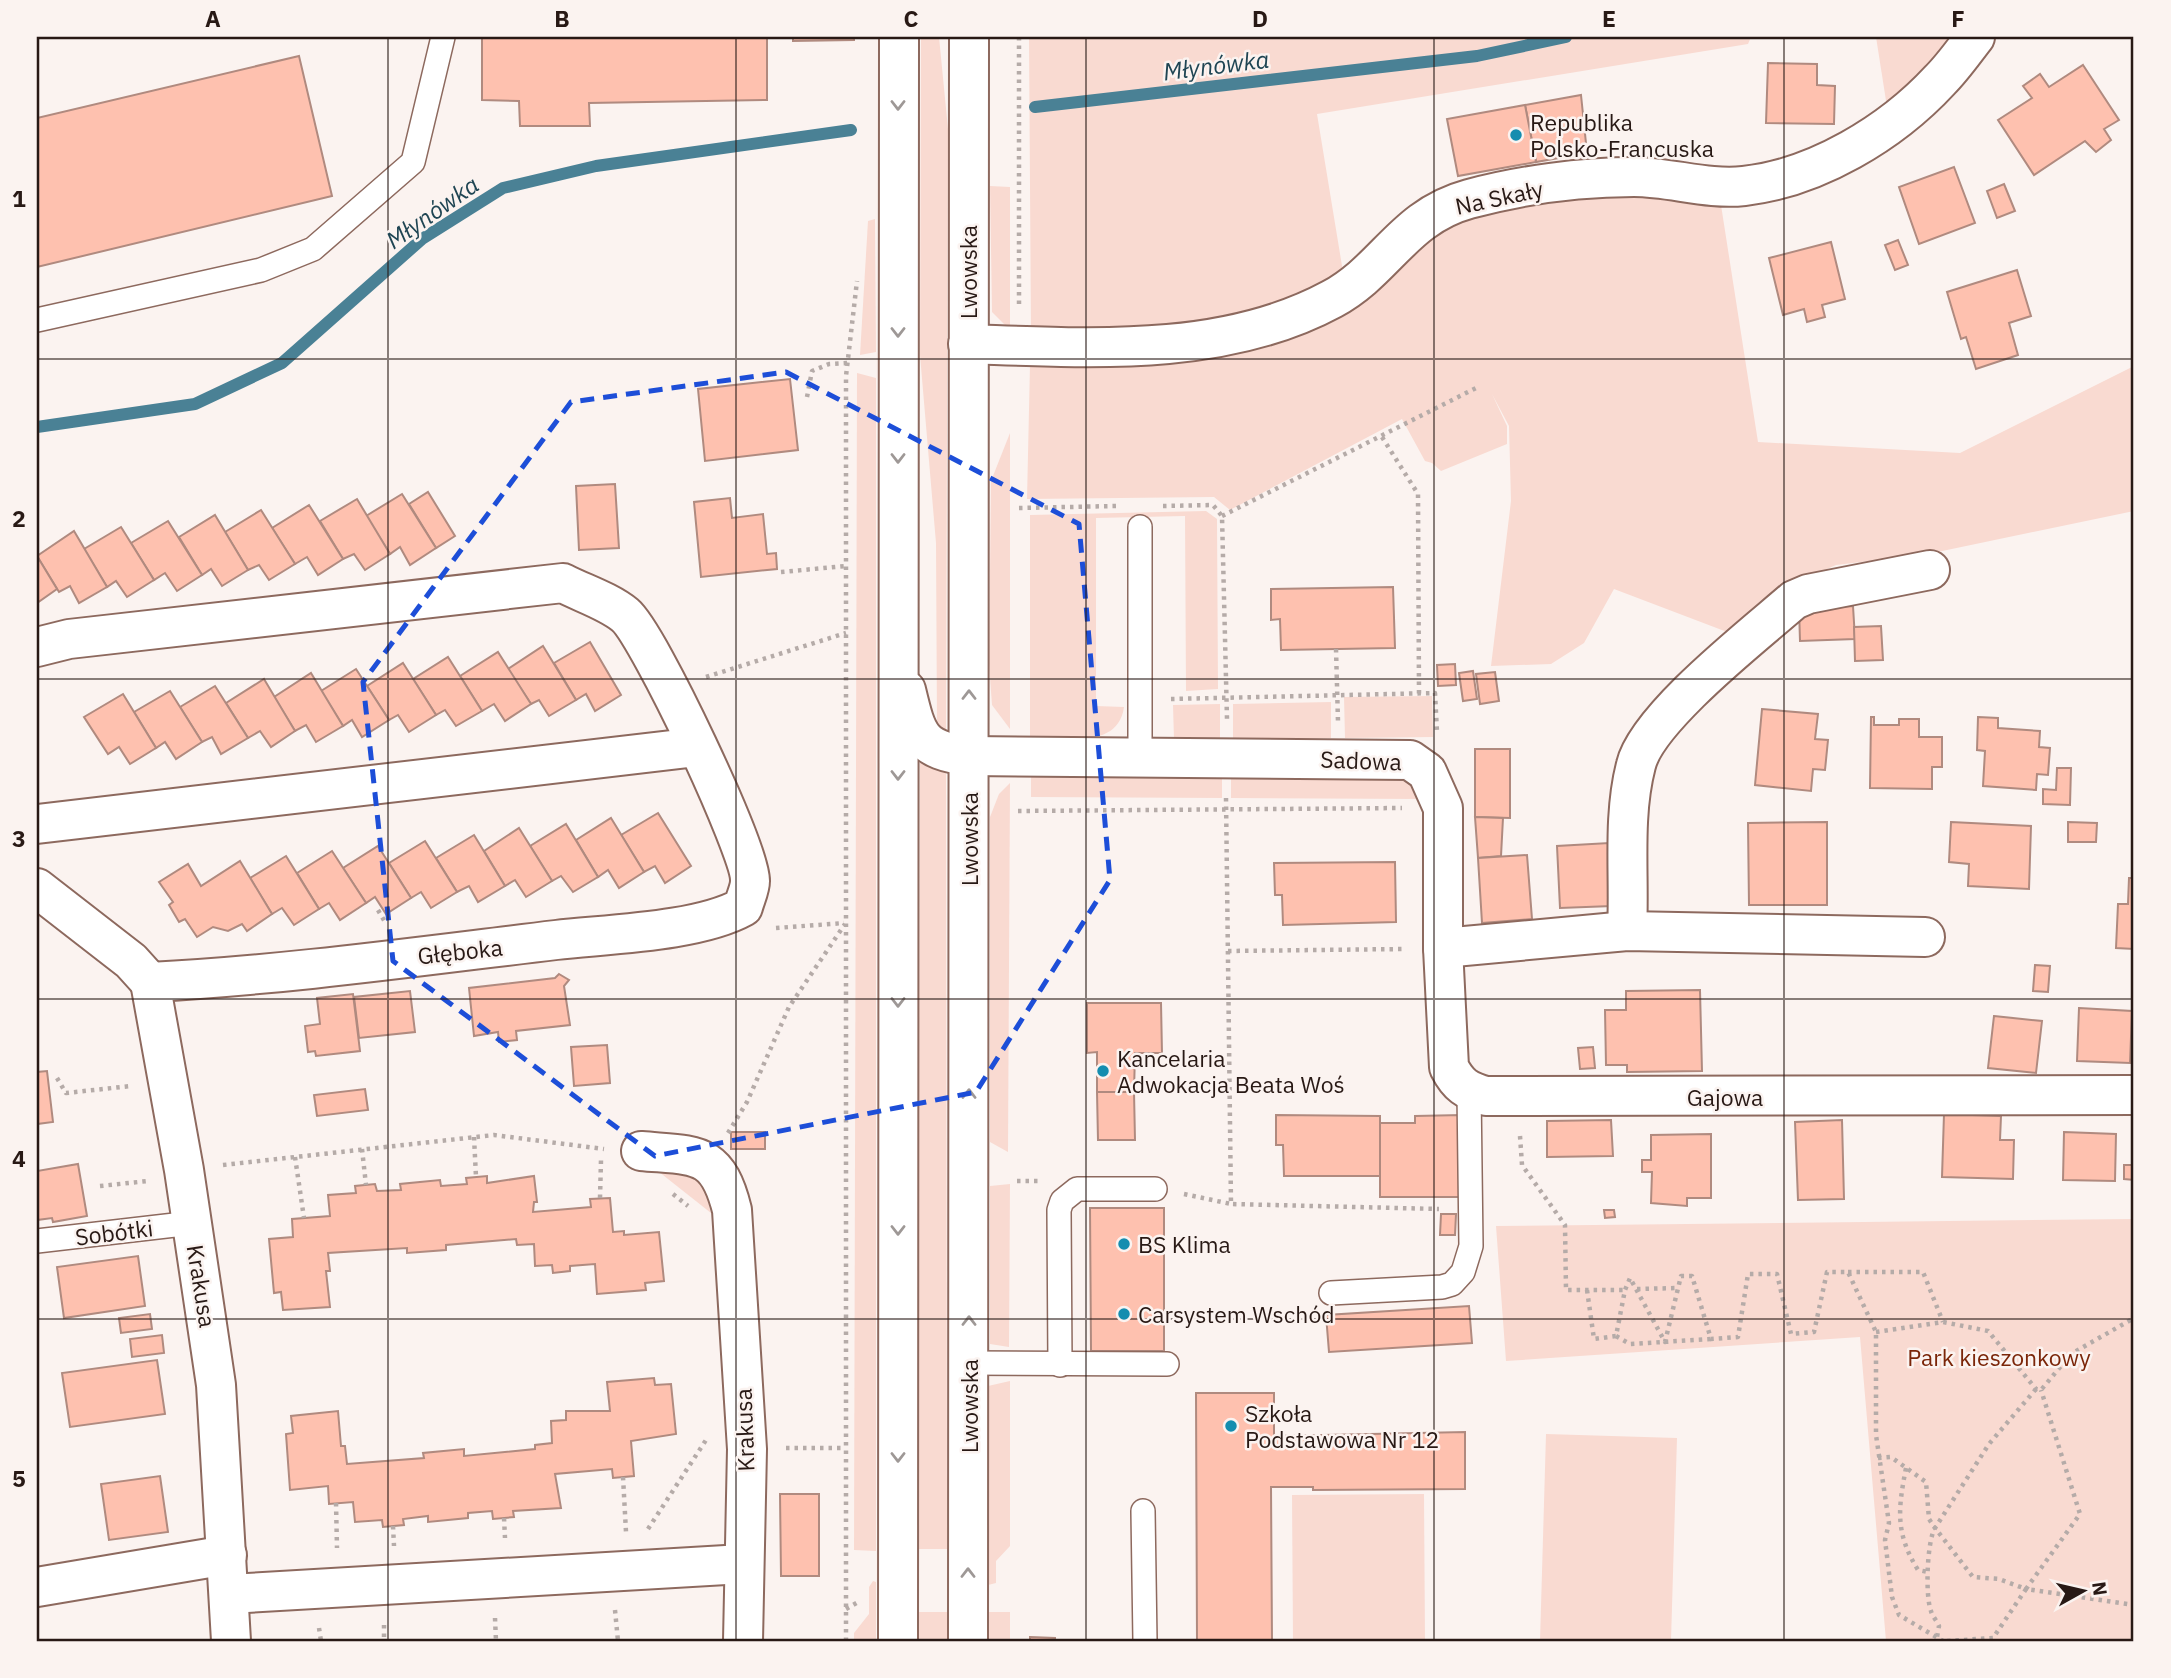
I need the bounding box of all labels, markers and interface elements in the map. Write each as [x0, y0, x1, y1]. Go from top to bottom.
text: A [205, 3, 221, 33]
text: B [554, 3, 570, 33]
text: C [904, 3, 919, 33]
text: D [1252, 3, 1268, 33]
text: E [1602, 3, 1616, 33]
text: F [1951, 3, 1965, 33]
water label: Młynówka [1161, 43, 1271, 87]
one-way arrow [890, 100, 906, 111]
place label: Republika Polsko-Francuska [1530, 107, 1714, 163]
marker: Republika Polsko-Francuska [1508, 127, 1524, 143]
water label: Młynówka [379, 168, 485, 256]
street label: Na Skały [1452, 173, 1546, 221]
text: 1 [12, 183, 26, 213]
street label: Lwowska [953, 225, 983, 319]
one-way arrow [890, 328, 906, 338]
one-way arrow [890, 453, 906, 463]
text: 2 [12, 503, 26, 533]
one-way arrow [961, 689, 977, 699]
street label: Sadowa [1320, 744, 1402, 776]
one-way arrow [890, 770, 906, 781]
street label: Lwowska [954, 792, 984, 886]
text: 3 [12, 823, 26, 853]
street label: Głęboka [416, 932, 504, 970]
one-way arrow [890, 998, 906, 1008]
place label: Kancelaria Adwokacja Beata Woś [1117, 1043, 1345, 1099]
marker: Kancelaria Adwokacja Beata Woś [1095, 1063, 1111, 1079]
street label: Gajowa [1687, 1082, 1763, 1112]
one-way arrow [961, 1088, 977, 1098]
text: 4 [12, 1143, 26, 1173]
street label: Sobótki [73, 1212, 155, 1252]
one-way arrow [890, 1225, 906, 1236]
place label: BS Klima [1138, 1229, 1231, 1259]
marker: BS Klima [1116, 1236, 1132, 1252]
street label: Krakusa [181, 1242, 223, 1330]
place label: Carsystem Wschód [1138, 1299, 1335, 1329]
marker: Carsystem Wschód [1116, 1306, 1132, 1322]
one-way arrow [961, 1315, 977, 1326]
park label: Park kieszonkowy [1907, 1342, 2091, 1372]
street label: Lwowska [954, 1359, 984, 1453]
street label: Krakusa [728, 1388, 760, 1472]
place label: Szkoła Podstawowa Nr 12 [1245, 1398, 1439, 1454]
marker: Szkoła Podstawowa Nr 12 [1223, 1418, 1239, 1434]
one-way arrow [890, 1453, 906, 1463]
text: 5 [12, 1463, 26, 1493]
north arrow [2048, 1556, 2118, 1626]
one-way arrow [960, 1567, 976, 1578]
text: N [2087, 1580, 2113, 1597]

